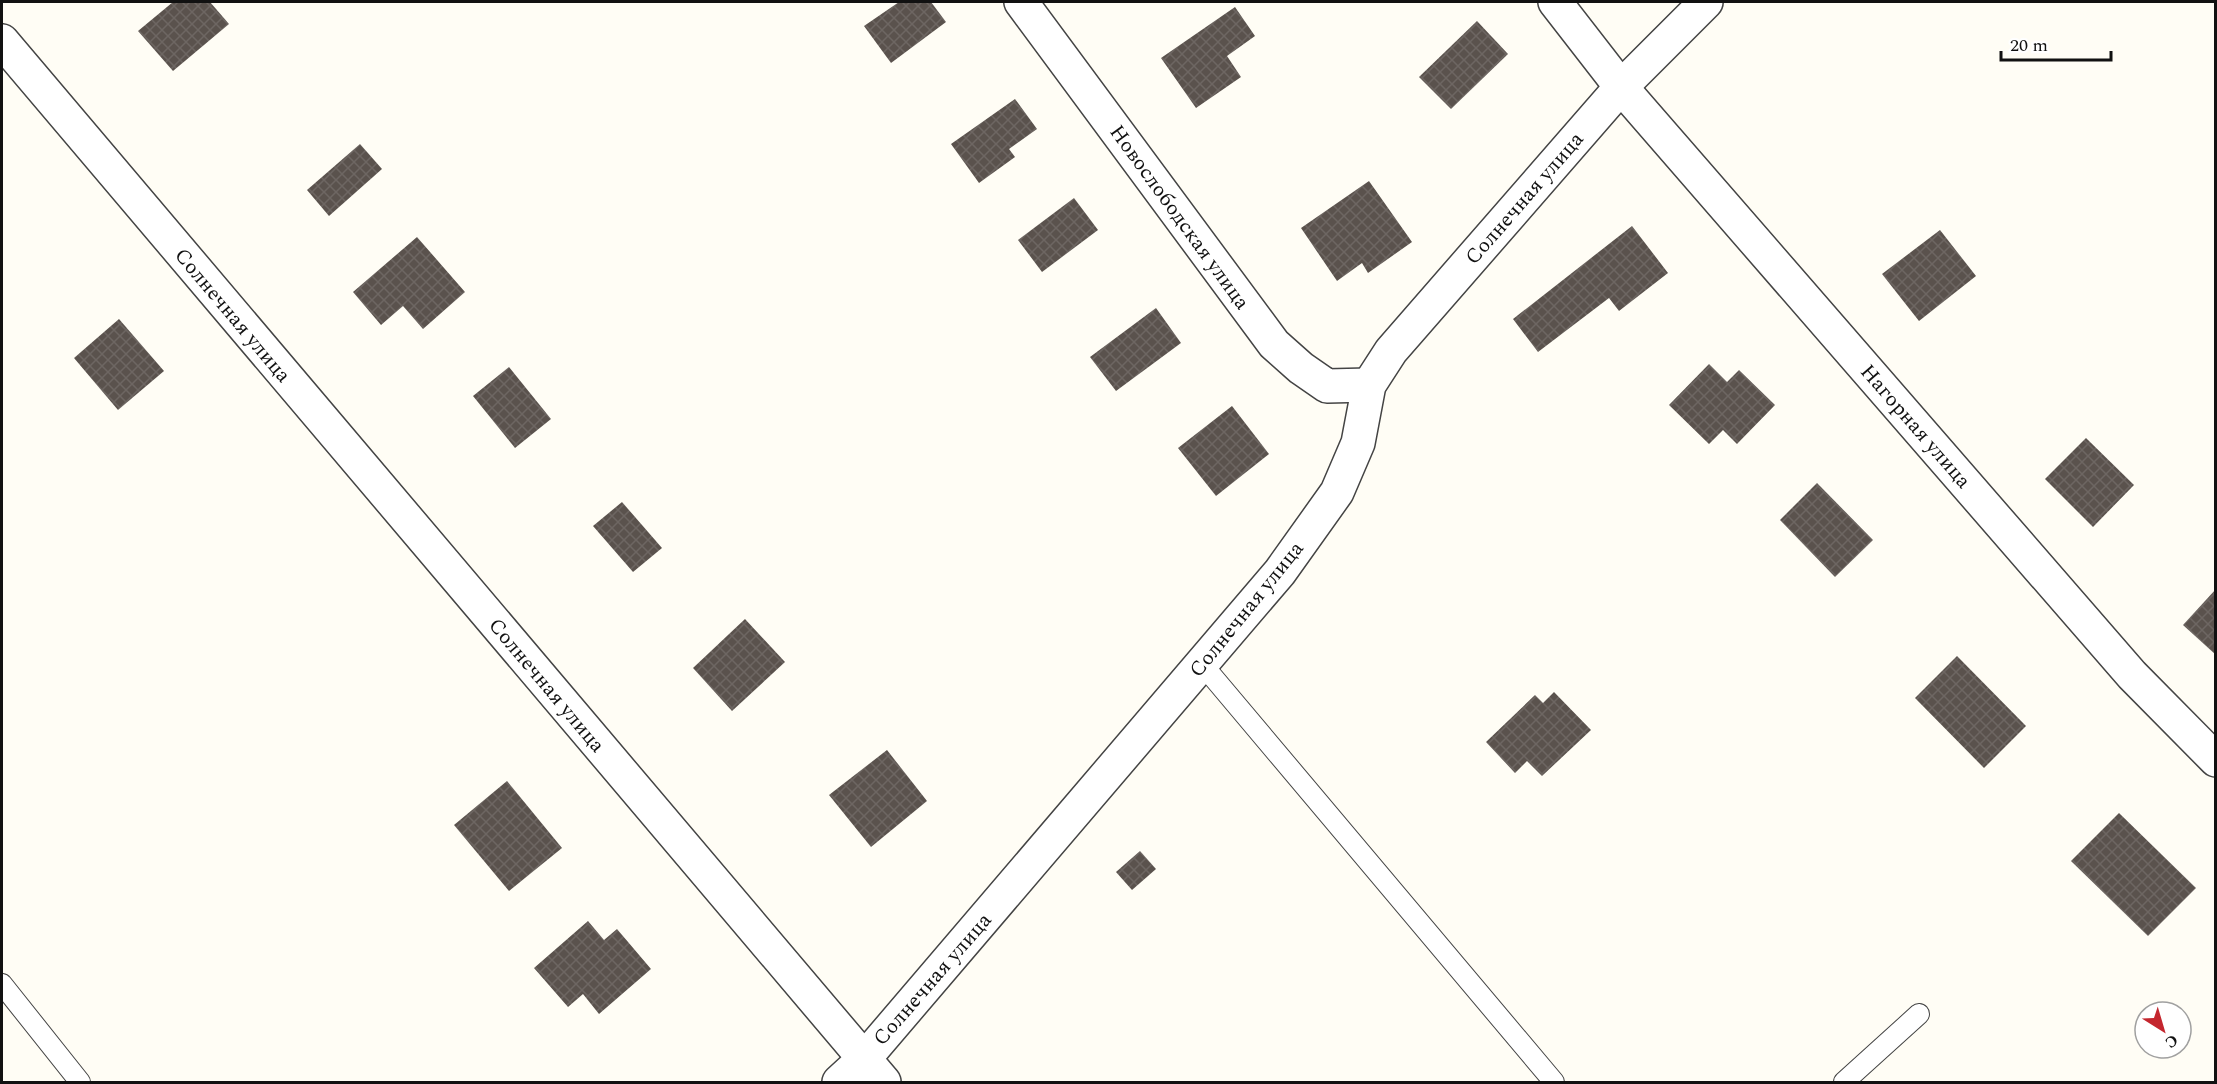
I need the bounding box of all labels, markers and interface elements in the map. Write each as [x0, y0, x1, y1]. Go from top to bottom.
scale bar [2001, 24, 2110, 62]
text: 20 m [2010, 32, 2048, 59]
street label: Новослободская улица [1101, 118, 1258, 317]
street label: Солнечная улица [1458, 124, 1592, 272]
street label: Солнечная улица [166, 241, 299, 391]
street label: Нагорная улица [1852, 357, 1979, 497]
street label: Солнечная улица [1182, 534, 1312, 685]
street label: Солнечная улица [480, 611, 613, 761]
street label: Солнечная улица [866, 905, 1000, 1053]
north arrow [2133, 1000, 2193, 1060]
text: С [2160, 1028, 2183, 1054]

